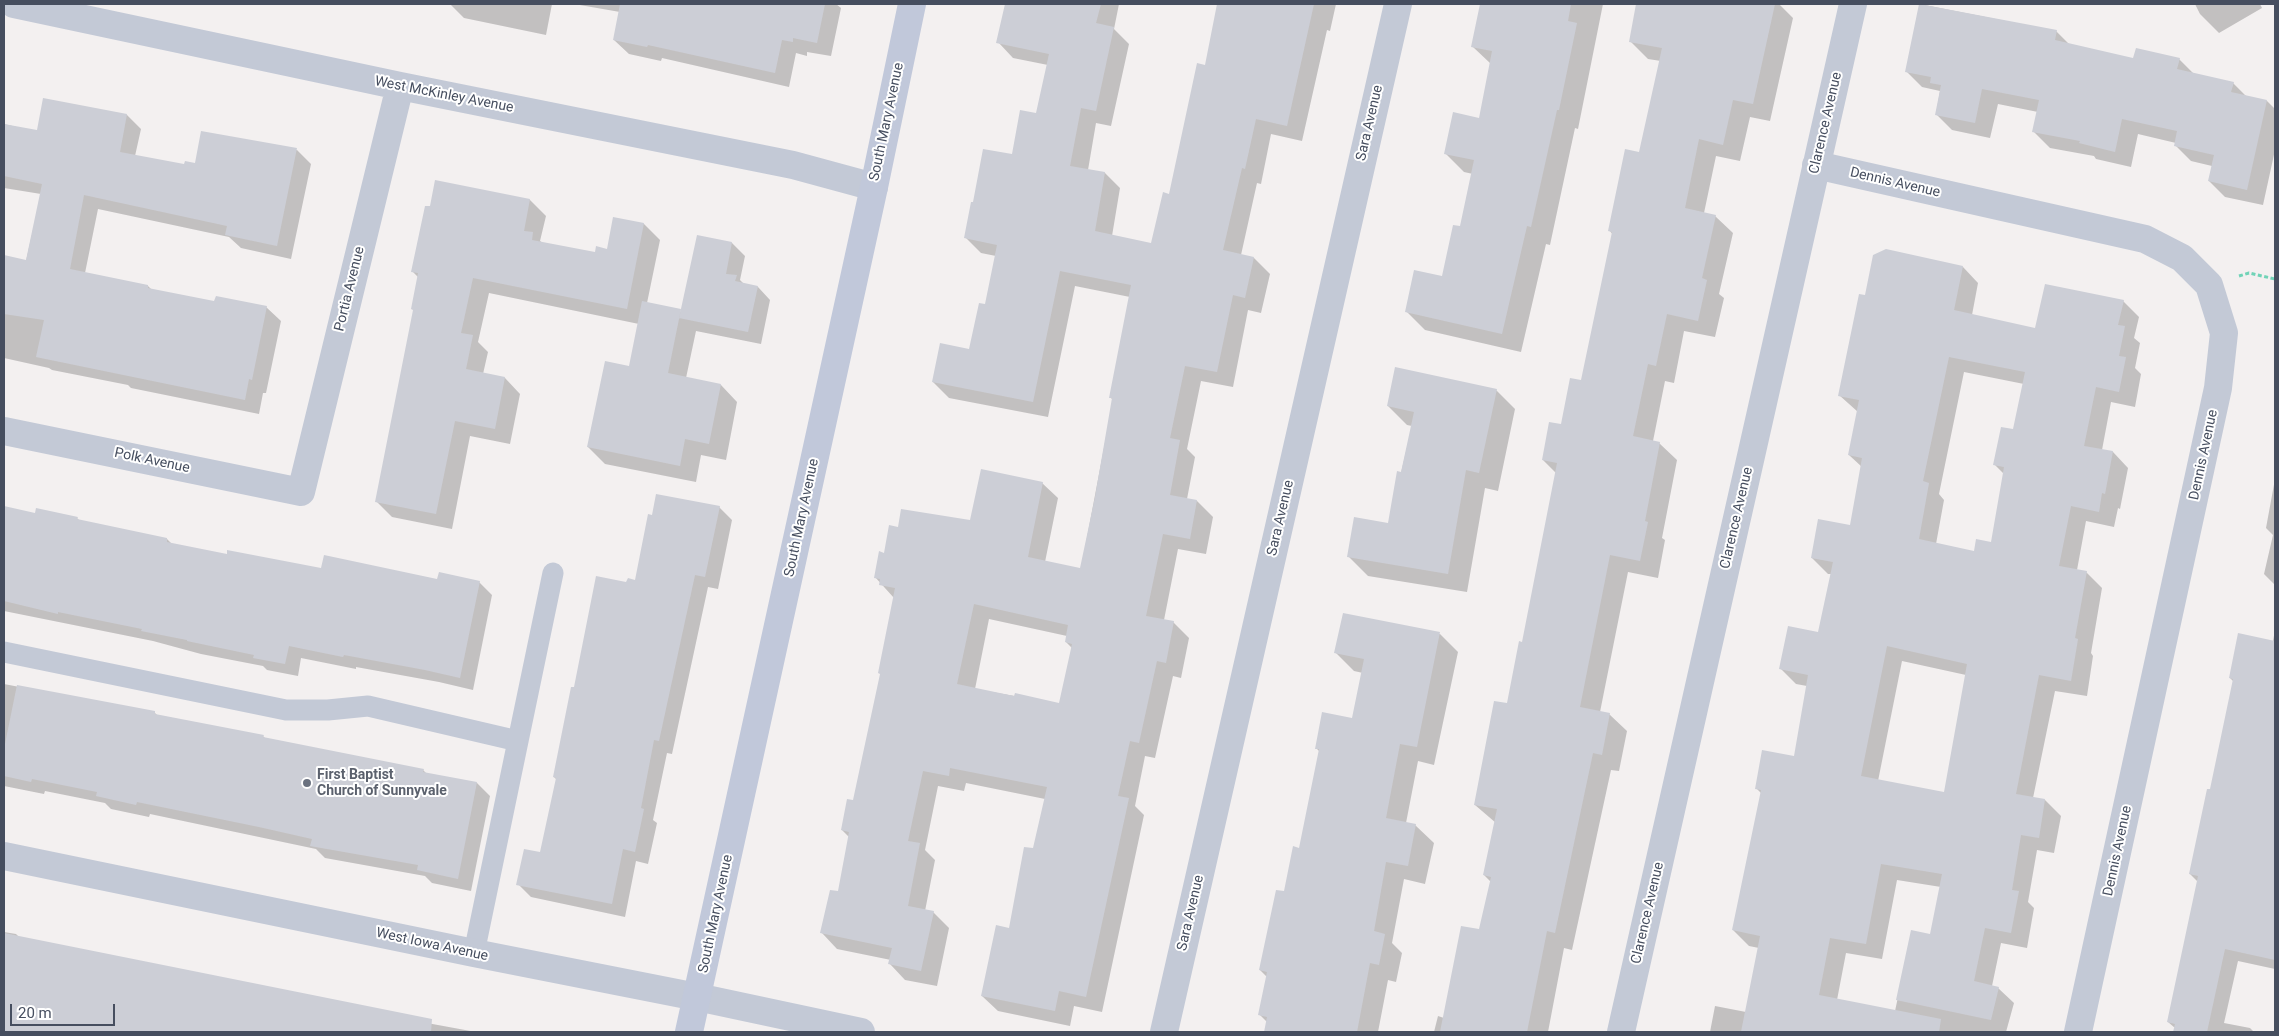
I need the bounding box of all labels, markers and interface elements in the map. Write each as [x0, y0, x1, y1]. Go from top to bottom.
street label: South Mary Avenue [866, 61, 908, 183]
street label: Clarence Avenue [1806, 70, 1846, 176]
street label: West McKinley Avenue [373, 73, 515, 117]
street label: Sara Avenue [1353, 83, 1387, 163]
street label: Dennis Avenue [1848, 164, 1942, 202]
street label: Portia Avenue [331, 245, 369, 333]
street label: Dennis Avenue [2186, 408, 2222, 502]
street label: Polk Avenue [113, 445, 191, 477]
street label: South Mary Avenue [781, 457, 823, 579]
street label: Clarence Avenue [1717, 465, 1757, 571]
street label: Sara Avenue [1264, 478, 1298, 558]
place label: First Baptist Church of Sunnyvale [317, 767, 447, 800]
marker: First Baptist Church of Sunnyvale [301, 777, 313, 789]
street label: Dennis Avenue [2100, 804, 2136, 898]
street label: South Mary Avenue [695, 853, 737, 975]
street label: Clarence Avenue [1628, 860, 1668, 966]
street label: Sara Avenue [1174, 873, 1208, 953]
street label: West Iowa Avenue [374, 925, 490, 965]
scale bar [12, 994, 118, 1026]
text: 20 m [18, 1004, 52, 1022]

